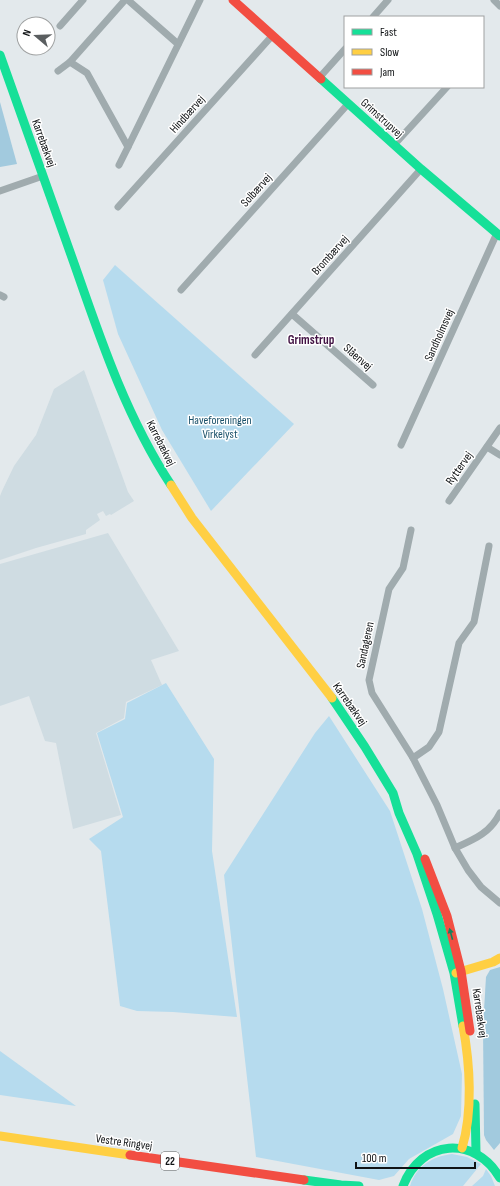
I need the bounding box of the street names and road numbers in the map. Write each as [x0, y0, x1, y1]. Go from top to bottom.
street label: Hindbærvej [167, 92, 208, 136]
street label: Grimstrupvej [357, 95, 406, 141]
street label: Karrebækvej [28, 117, 59, 169]
street label: Solbærvej [238, 171, 275, 210]
street label: Brombærvej [309, 232, 352, 278]
street label: Sandholmsvej [421, 307, 458, 364]
street label: Slåenvej [340, 341, 375, 374]
street label: Karrebækvej [143, 418, 179, 469]
street label: Ryttervej [443, 449, 476, 488]
street label: Sandageren [353, 620, 378, 670]
street label: Karrebækvej [329, 680, 370, 729]
street label: Karrebækvej [469, 987, 490, 1039]
street label: Vestre Ringvej [95, 1131, 153, 1154]
road number: 22 [161, 1152, 179, 1170]

